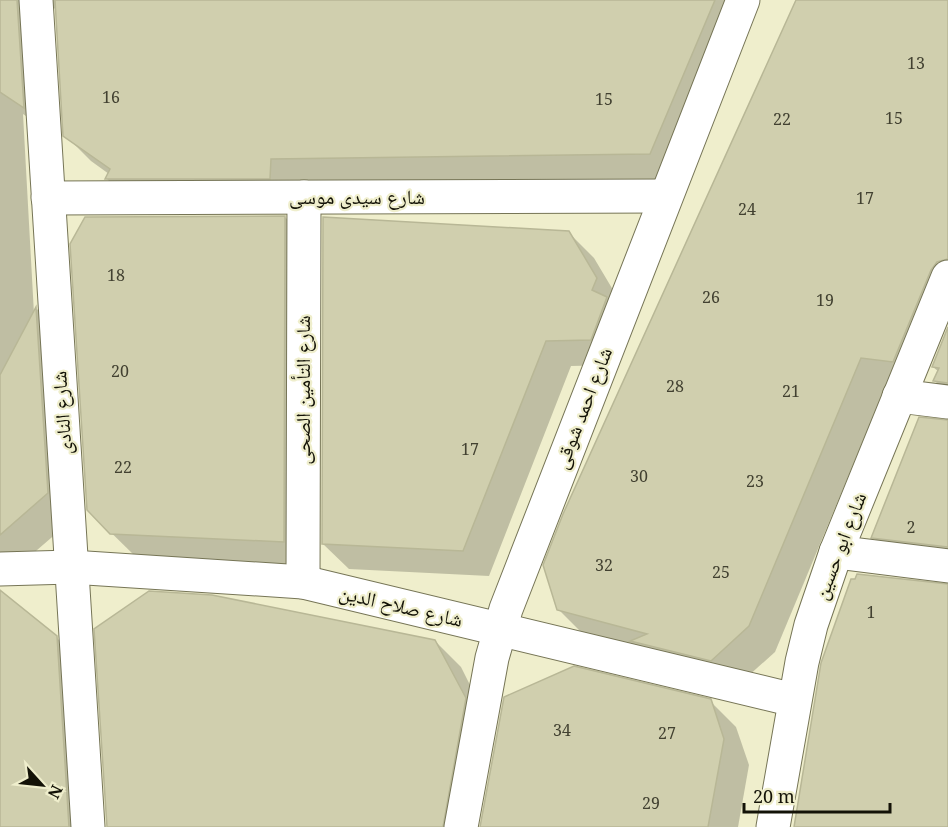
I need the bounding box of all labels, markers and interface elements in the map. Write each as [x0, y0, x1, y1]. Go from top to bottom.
house number: 13 [907, 52, 925, 74]
house number: 16 [102, 86, 120, 108]
house number: 15 [595, 88, 613, 110]
house number: 15 [885, 107, 903, 129]
house number: 22 [773, 108, 791, 130]
street label: شارع سيدى موسى [289, 183, 425, 210]
house number: 17 [856, 187, 874, 209]
house number: 24 [738, 198, 756, 220]
house number: 18 [107, 264, 125, 286]
house number: 26 [702, 286, 720, 308]
house number: 19 [816, 289, 834, 311]
street label: شارع التأمين الصحى [289, 315, 316, 465]
street label: شارع احمد شوقى [547, 343, 618, 473]
house number: 20 [111, 360, 129, 382]
street label: شارع النادى [45, 370, 78, 456]
house number: 28 [666, 375, 684, 397]
house number: 21 [782, 380, 800, 402]
house number: 17 [461, 438, 479, 460]
house number: 22 [114, 456, 132, 478]
house number: 30 [630, 465, 648, 487]
house number: 23 [746, 470, 764, 492]
street label: شارع ابو حسين [807, 488, 872, 603]
house number: 2 [907, 516, 915, 538]
house number: 32 [595, 554, 613, 576]
house number: 25 [712, 561, 730, 583]
street label: شارع صلاح الدين [337, 578, 466, 633]
house number: 1 [867, 601, 875, 623]
house number: 34 [553, 719, 571, 741]
house number: 27 [658, 722, 676, 744]
north arrow [12, 755, 72, 815]
scale bar [744, 776, 890, 814]
text: N [43, 781, 68, 803]
text: 20 m [753, 784, 795, 808]
house number: 29 [642, 792, 660, 814]

